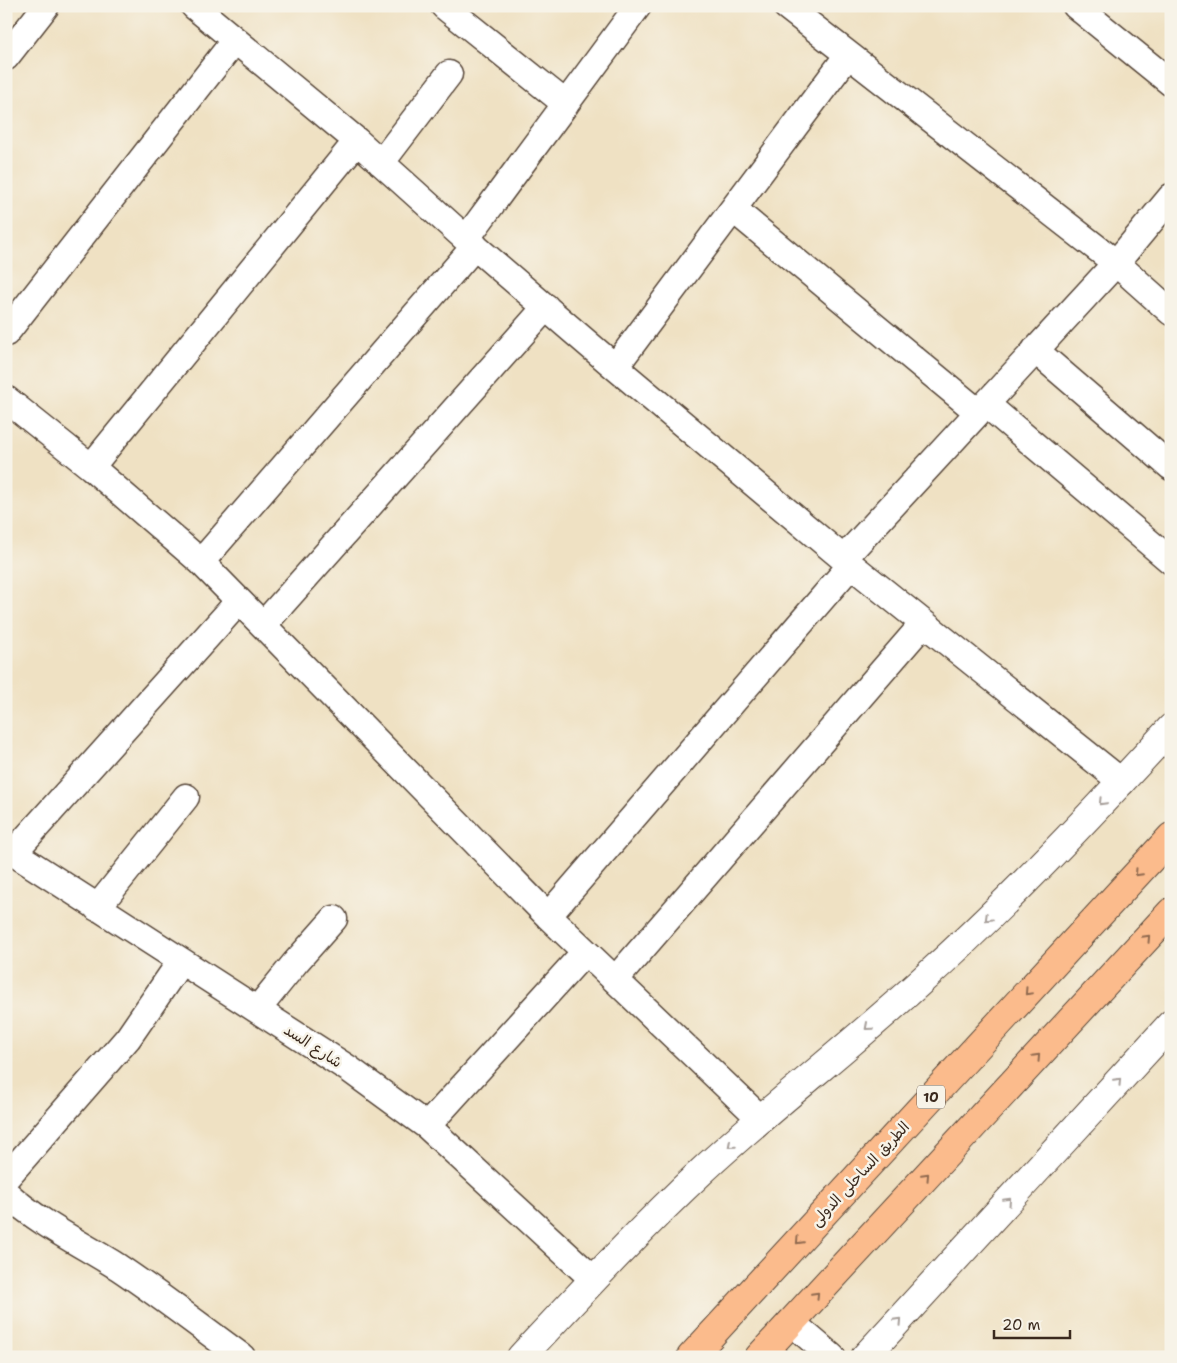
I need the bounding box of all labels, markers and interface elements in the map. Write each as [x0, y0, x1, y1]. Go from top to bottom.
one-way arrow [1099, 797, 1108, 806]
one-way arrow [1135, 867, 1144, 876]
one-way arrow [985, 912, 994, 921]
one-way arrow [1141, 934, 1150, 943]
one-way arrow [1025, 987, 1034, 996]
street label: شارع السد [280, 1020, 346, 1072]
one-way arrow [864, 1022, 873, 1031]
one-way arrow [1031, 1053, 1040, 1062]
one-way arrow [1112, 1078, 1121, 1087]
road number: 10 [917, 1086, 945, 1108]
street label: الطريق الساحلى الدولى [806, 1117, 914, 1231]
one-way arrow [728, 1139, 737, 1148]
one-way arrow [920, 1173, 929, 1182]
one-way arrow [1002, 1198, 1011, 1207]
one-way arrow [796, 1235, 805, 1244]
one-way arrow [810, 1292, 819, 1301]
scale bar [994, 1308, 1071, 1340]
text: 20 m [1002, 1315, 1041, 1335]
one-way arrow [893, 1317, 902, 1326]

